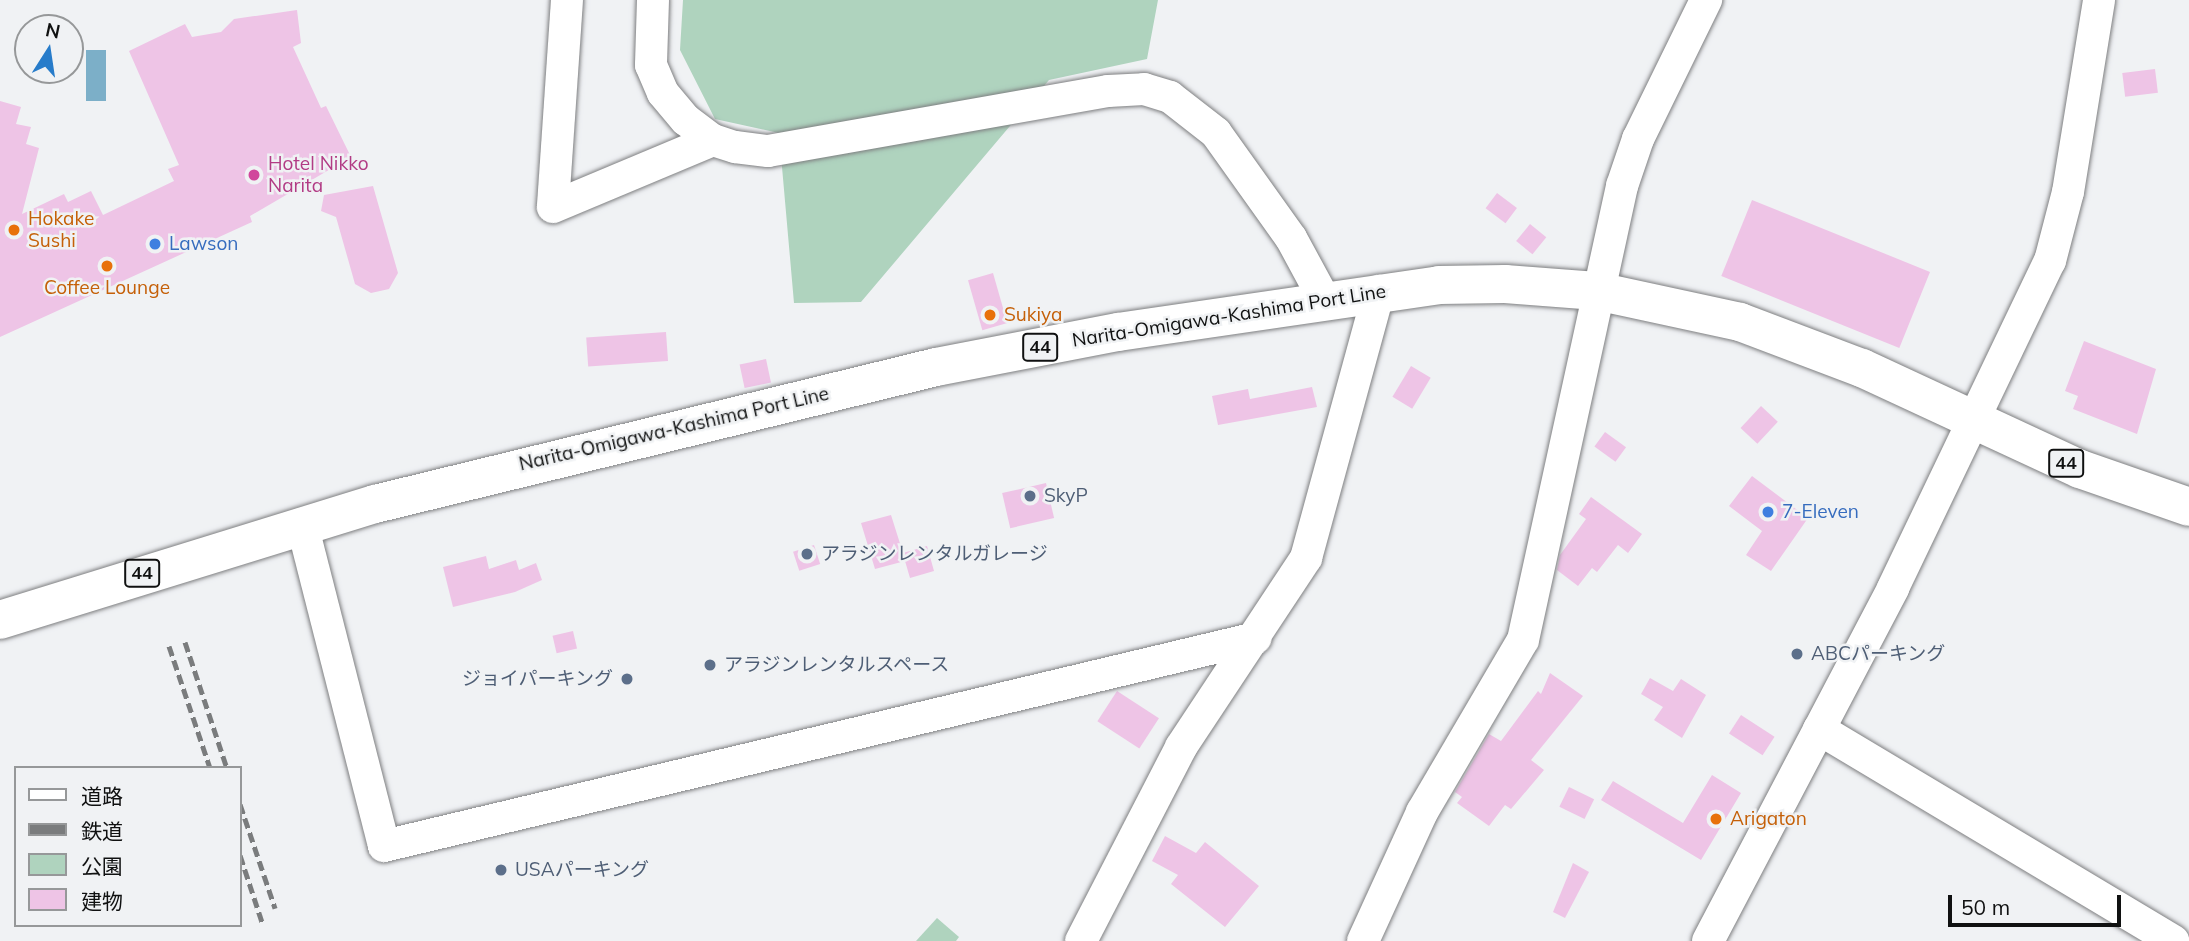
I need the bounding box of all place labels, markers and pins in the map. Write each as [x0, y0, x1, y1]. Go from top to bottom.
place label: Hotel Nikko Narita [268, 153, 369, 197]
marker: Hotel Nikko Narita [246, 167, 262, 183]
place label: Hokake Sushi [28, 208, 94, 252]
marker: Hokake Sushi [6, 222, 22, 238]
place label: Lawson [169, 233, 238, 255]
marker: Lawson [147, 236, 163, 252]
marker: Coffee Lounge [99, 258, 115, 274]
place label: Coffee Lounge [44, 277, 170, 299]
place label: Sukiya [1004, 304, 1062, 326]
marker: Sukiya [982, 307, 998, 323]
place label: SkyP [1044, 485, 1088, 507]
marker: SkyP [1022, 488, 1038, 504]
place label: 7-Eleven [1782, 501, 1859, 523]
marker: 7-Eleven [1760, 504, 1776, 520]
place label: アラジンレンタルガレージ [821, 543, 1049, 565]
marker: アラジンレンタルガレージ [799, 546, 815, 562]
place label: ABCパーキング [1811, 643, 1946, 665]
marker: ABCパーキング [1789, 646, 1805, 662]
place label: アラジンレンタルスペース [724, 654, 952, 676]
marker: アラジンレンタルスペース [702, 657, 718, 673]
place label: ジョイパーキング [461, 668, 613, 690]
marker: ジョイパーキング [619, 671, 635, 687]
place label: Arigaton [1730, 808, 1807, 830]
marker: Arigaton [1708, 811, 1724, 827]
place label: USAパーキング [515, 859, 650, 881]
marker: USAパーキング [493, 862, 509, 878]

